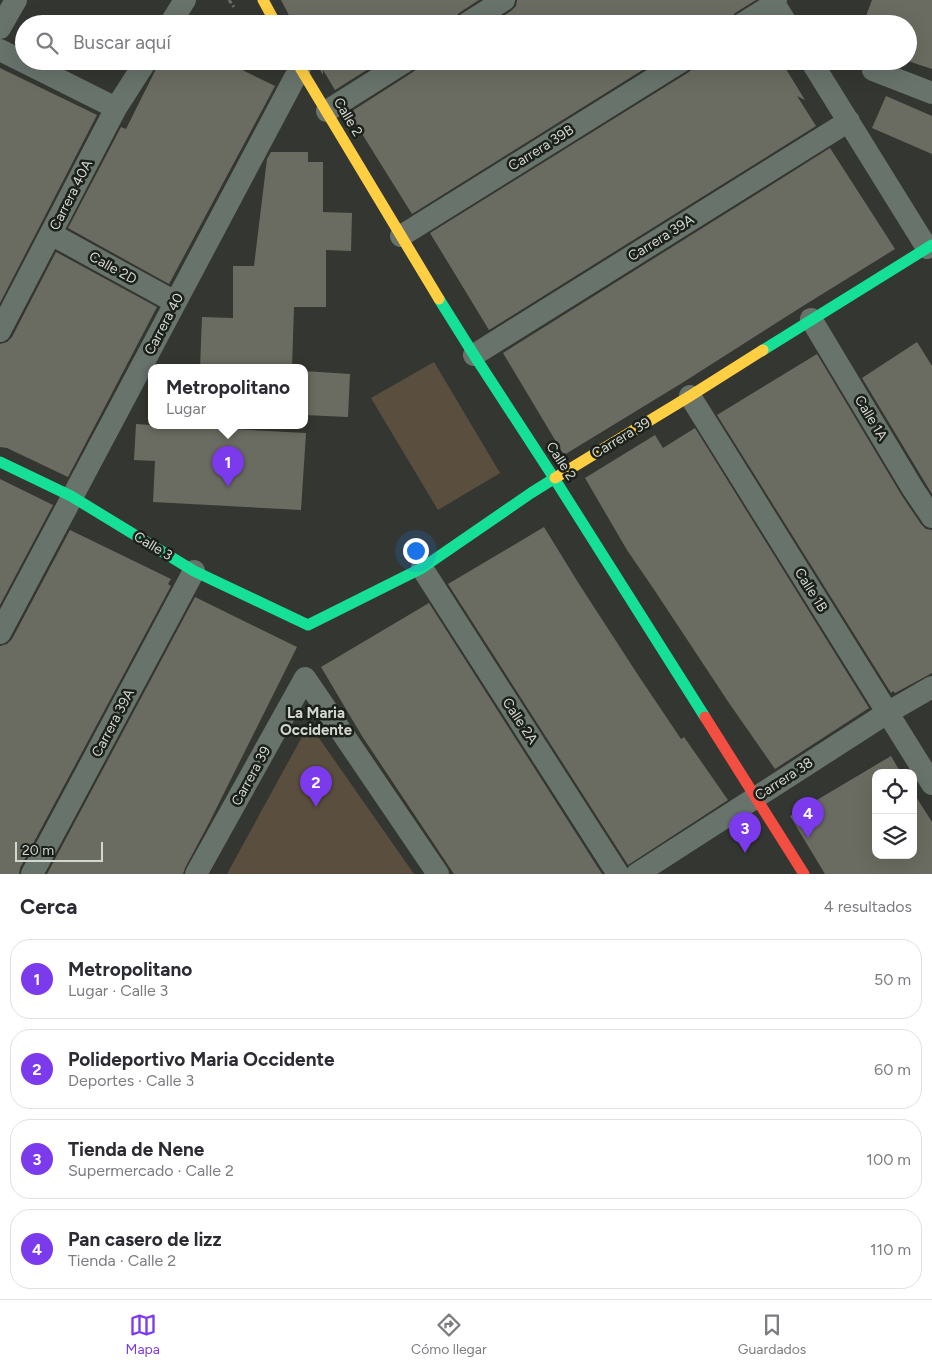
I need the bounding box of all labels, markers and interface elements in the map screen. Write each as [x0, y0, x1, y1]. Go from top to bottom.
search box [15, 15, 917, 70]
icon: search [33, 29, 61, 57]
text: Buscar aquí [73, 31, 171, 54]
street label: Calle 2 [330, 94, 366, 140]
street label: Carrera 39B [505, 121, 577, 175]
street label: Carrera 40A [46, 156, 96, 233]
street label: Carrera 39A [625, 211, 698, 265]
street label: Calle 2D [86, 248, 140, 288]
street label: Carrera 40 [141, 290, 187, 358]
popup [148, 364, 308, 429]
text: Metropolitano [166, 376, 290, 399]
street label: Calle 1A [851, 392, 891, 444]
text: Lugar [166, 399, 206, 418]
street label: Carrera 39 [589, 414, 653, 462]
street label: Calle 2 [542, 439, 580, 483]
pin: 1 [212, 446, 244, 487]
street label: Calle 3 [131, 528, 175, 564]
your location [403, 538, 429, 564]
street label: Calle 1B [791, 565, 831, 615]
street label: Carrera 39A [88, 686, 138, 760]
street label: Calle 2A [499, 695, 542, 748]
district label: La Maria Occidente [280, 704, 353, 739]
street label: Carrera 39 [228, 743, 274, 809]
street label: Carrera 38 [752, 754, 816, 804]
pin: 2 [300, 766, 332, 807]
map controls [872, 769, 917, 859]
button: locate [872, 769, 917, 814]
pin: 4 [792, 797, 824, 838]
pin: 3 [729, 812, 761, 853]
button: layers [872, 814, 917, 859]
scale bar [15, 839, 102, 862]
text: 20 m [22, 842, 54, 859]
text: Cerca [20, 894, 77, 919]
text: 4 resultados [824, 897, 912, 916]
text: Metropolitano [68, 958, 192, 981]
text: 1 [34, 970, 40, 989]
text: 50 m [874, 970, 911, 989]
text: Lugar · Calle 3 [68, 981, 168, 1000]
text: Polideportivo Maria Occidente [68, 1048, 334, 1071]
text: 2 [32, 1060, 42, 1079]
text: 60 m [874, 1060, 911, 1079]
text: Deportes · Calle 3 [68, 1071, 194, 1090]
text: Tienda de Nene [68, 1138, 204, 1161]
text: 3 [33, 1150, 41, 1169]
text: 100 m [866, 1150, 911, 1169]
text: Supermercado · Calle 2 [68, 1161, 234, 1180]
text: Pan casero de lizz [68, 1228, 221, 1251]
text: 4 [32, 1240, 42, 1259]
text: 110 m [870, 1240, 911, 1259]
text: Tienda · Calle 2 [68, 1251, 176, 1270]
tab: Mapa [126, 1311, 160, 1358]
tab: Cómo llegar [411, 1311, 487, 1358]
tab: Guardados [738, 1311, 806, 1358]

